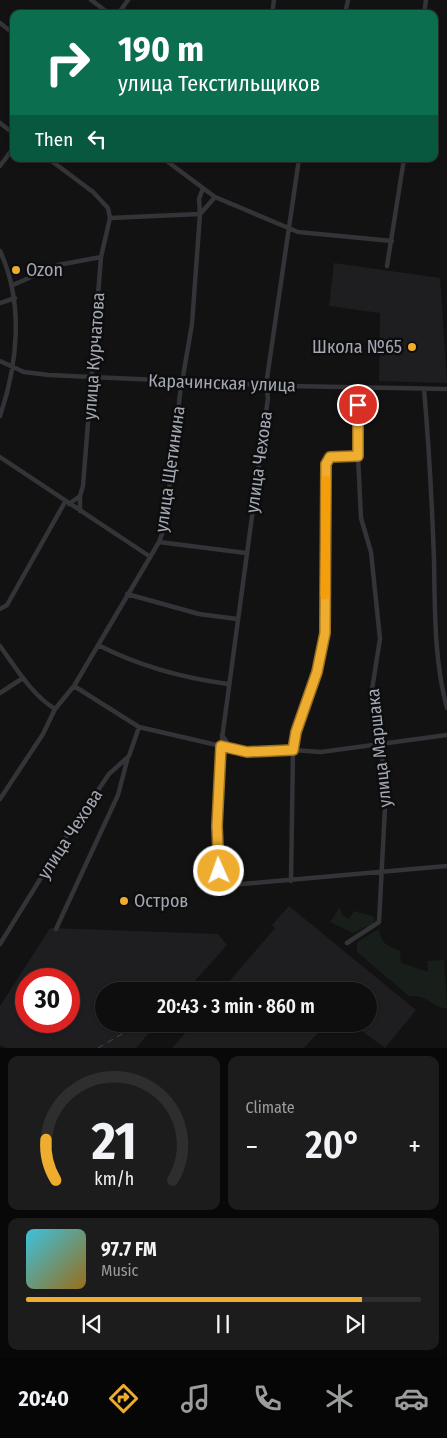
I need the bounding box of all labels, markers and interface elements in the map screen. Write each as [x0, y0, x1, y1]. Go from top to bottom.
text: 190 m [118, 28, 204, 70]
icon: right [35, 30, 100, 95]
text: улица Текстильщиков [118, 70, 320, 97]
icon: left [83, 125, 111, 153]
text: Then [35, 128, 73, 151]
place label: Ozon [26, 259, 63, 281]
marker: Ozon [10, 264, 22, 276]
street label: улица Курчатова [79, 291, 109, 420]
place label: Школа №65 [312, 336, 402, 358]
marker: Школа №65 [406, 341, 418, 353]
street label: Карачинская улица [148, 369, 296, 397]
pin [337, 384, 379, 426]
icon: arrive [344, 391, 372, 419]
street label: улица Щетинина [150, 404, 190, 534]
street label: улица Чехова [241, 409, 277, 514]
street label: улица Маршака [362, 687, 396, 808]
street label: улица Чехова [33, 785, 107, 883]
position arrow [192, 844, 244, 896]
place label: Остров [134, 890, 188, 912]
marker: Остров [118, 895, 130, 907]
speed limit sign: 30 [15, 968, 80, 1033]
text: 20:43 · 3 min · 860 m [157, 995, 315, 1018]
text: Climate [246, 1098, 295, 1117]
text: 21 [90, 1110, 136, 1173]
text: 20° [305, 1122, 361, 1168]
text: − [246, 1130, 258, 1163]
text: + [408, 1130, 421, 1163]
text: km/h [94, 1168, 134, 1190]
text: 97.7 FM [101, 1238, 157, 1261]
text: Music [101, 1261, 138, 1280]
icon: previous [78, 1310, 106, 1338]
icon: pause [209, 1310, 237, 1338]
icon: next [341, 1310, 369, 1338]
icon: directions [106, 1381, 141, 1416]
icon: music [178, 1381, 213, 1416]
icon: phone [250, 1381, 285, 1416]
icon: climate [322, 1381, 357, 1416]
icon: car [394, 1381, 429, 1416]
text: 20:40 [18, 1385, 69, 1412]

